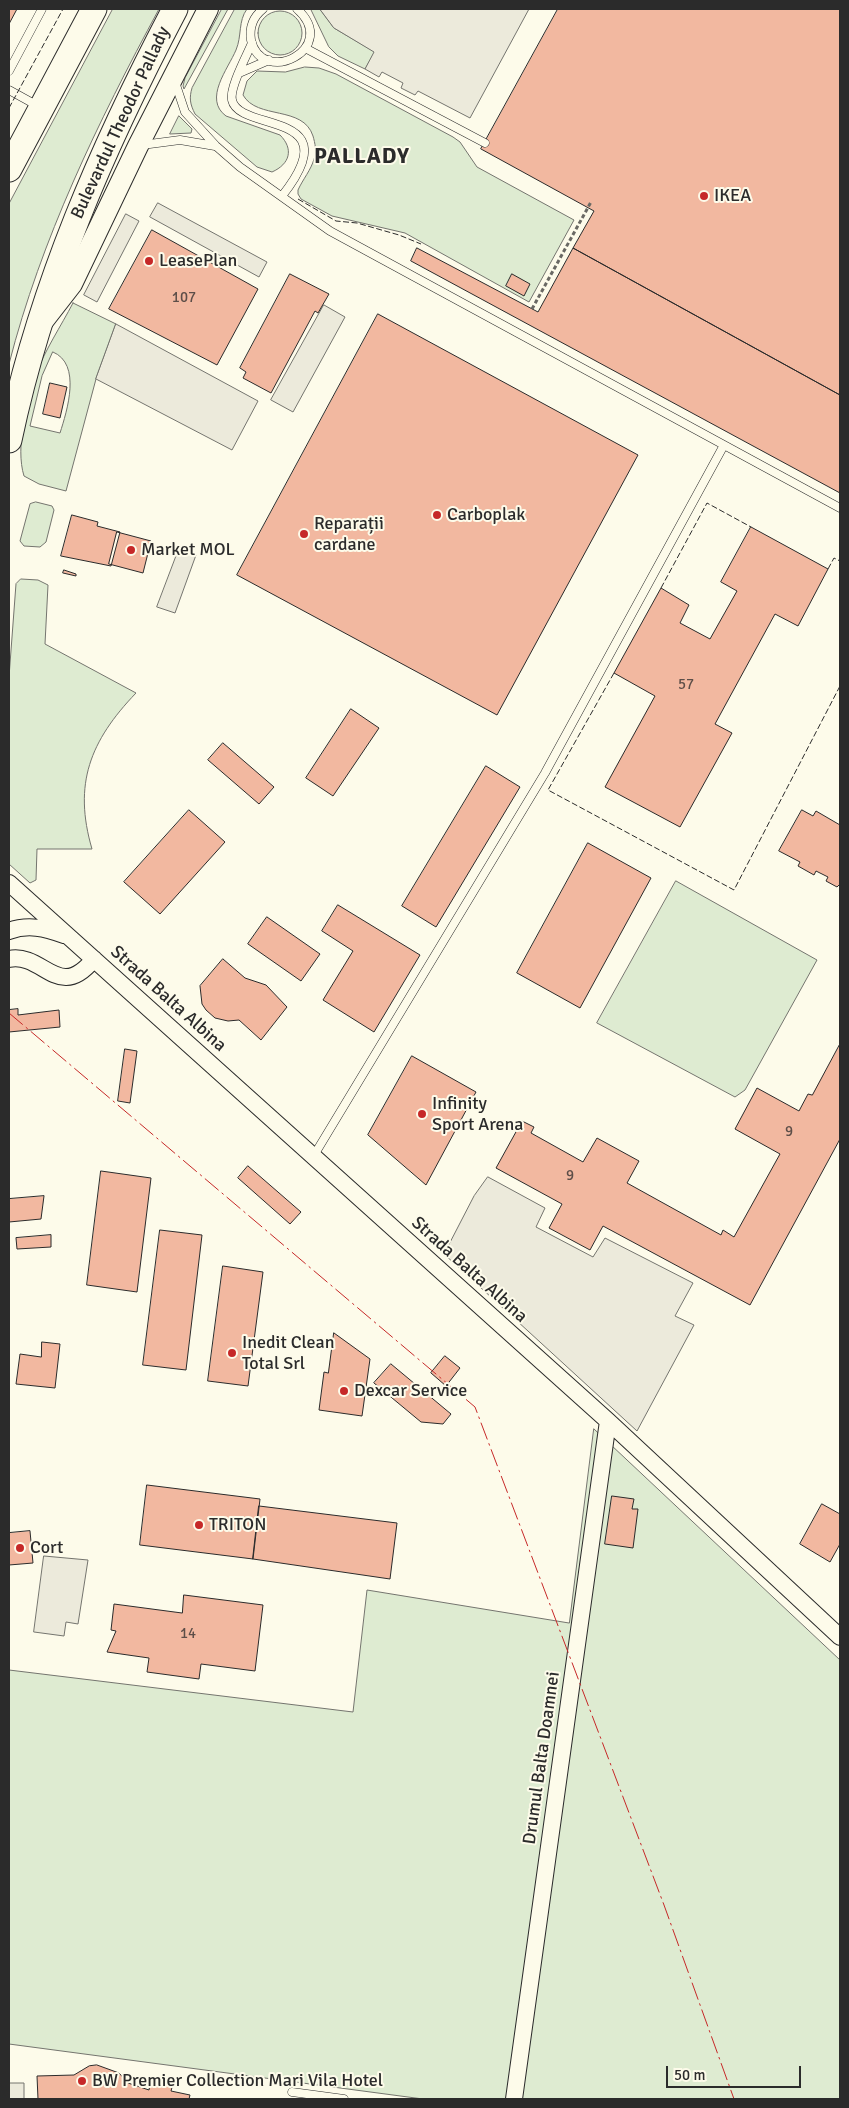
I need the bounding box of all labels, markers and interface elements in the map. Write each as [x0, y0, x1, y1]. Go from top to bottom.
street label: Bulevardul Theodor Pallady [67, 23, 175, 223]
district label: PALLADY [313, 144, 411, 170]
place label: IKEA [714, 185, 751, 207]
marker: IKEA [698, 190, 710, 202]
place label: LeasePlan [159, 250, 237, 272]
marker: LeasePlan [143, 255, 155, 267]
house number: 107 [172, 289, 196, 307]
place label: Carboplak [447, 504, 525, 526]
marker: Carboplak [431, 509, 443, 521]
place label: Reparații cardane [314, 513, 384, 556]
marker: Reparații cardane [298, 528, 310, 540]
place label: Market MOL [141, 539, 235, 561]
marker: Market MOL [125, 544, 137, 556]
house number: 57 [678, 676, 694, 694]
street label: Strada Balta Albina [106, 941, 230, 1057]
place label: Infinity Sport Arena [432, 1093, 523, 1136]
marker: Infinity Sport Arena [416, 1108, 428, 1120]
house number: 9 [785, 1123, 793, 1141]
house number: 9 [566, 1167, 574, 1185]
street label: Strada Balta Albina [407, 1212, 531, 1328]
place label: Inedit Clean Total Srl [242, 1332, 335, 1375]
marker: Inedit Clean Total Srl [226, 1347, 238, 1359]
place label: Dexcar Service [354, 1380, 467, 1402]
marker: Dexcar Service [338, 1385, 350, 1397]
place label: TRITON [209, 1514, 266, 1536]
marker: TRITON [193, 1519, 205, 1531]
place label: Cort [30, 1537, 63, 1559]
marker: Cort [14, 1542, 26, 1554]
house number: 14 [180, 1625, 196, 1643]
street label: Drumul Balta Doamnei [519, 1670, 565, 1846]
scale bar [669, 2056, 804, 2088]
text: 50 m [674, 2066, 705, 2084]
place label: BW Premier Collection Mari Vila Hotel [92, 2070, 383, 2092]
marker: BW Premier Collection Mari Vila Hotel [76, 2075, 88, 2087]

